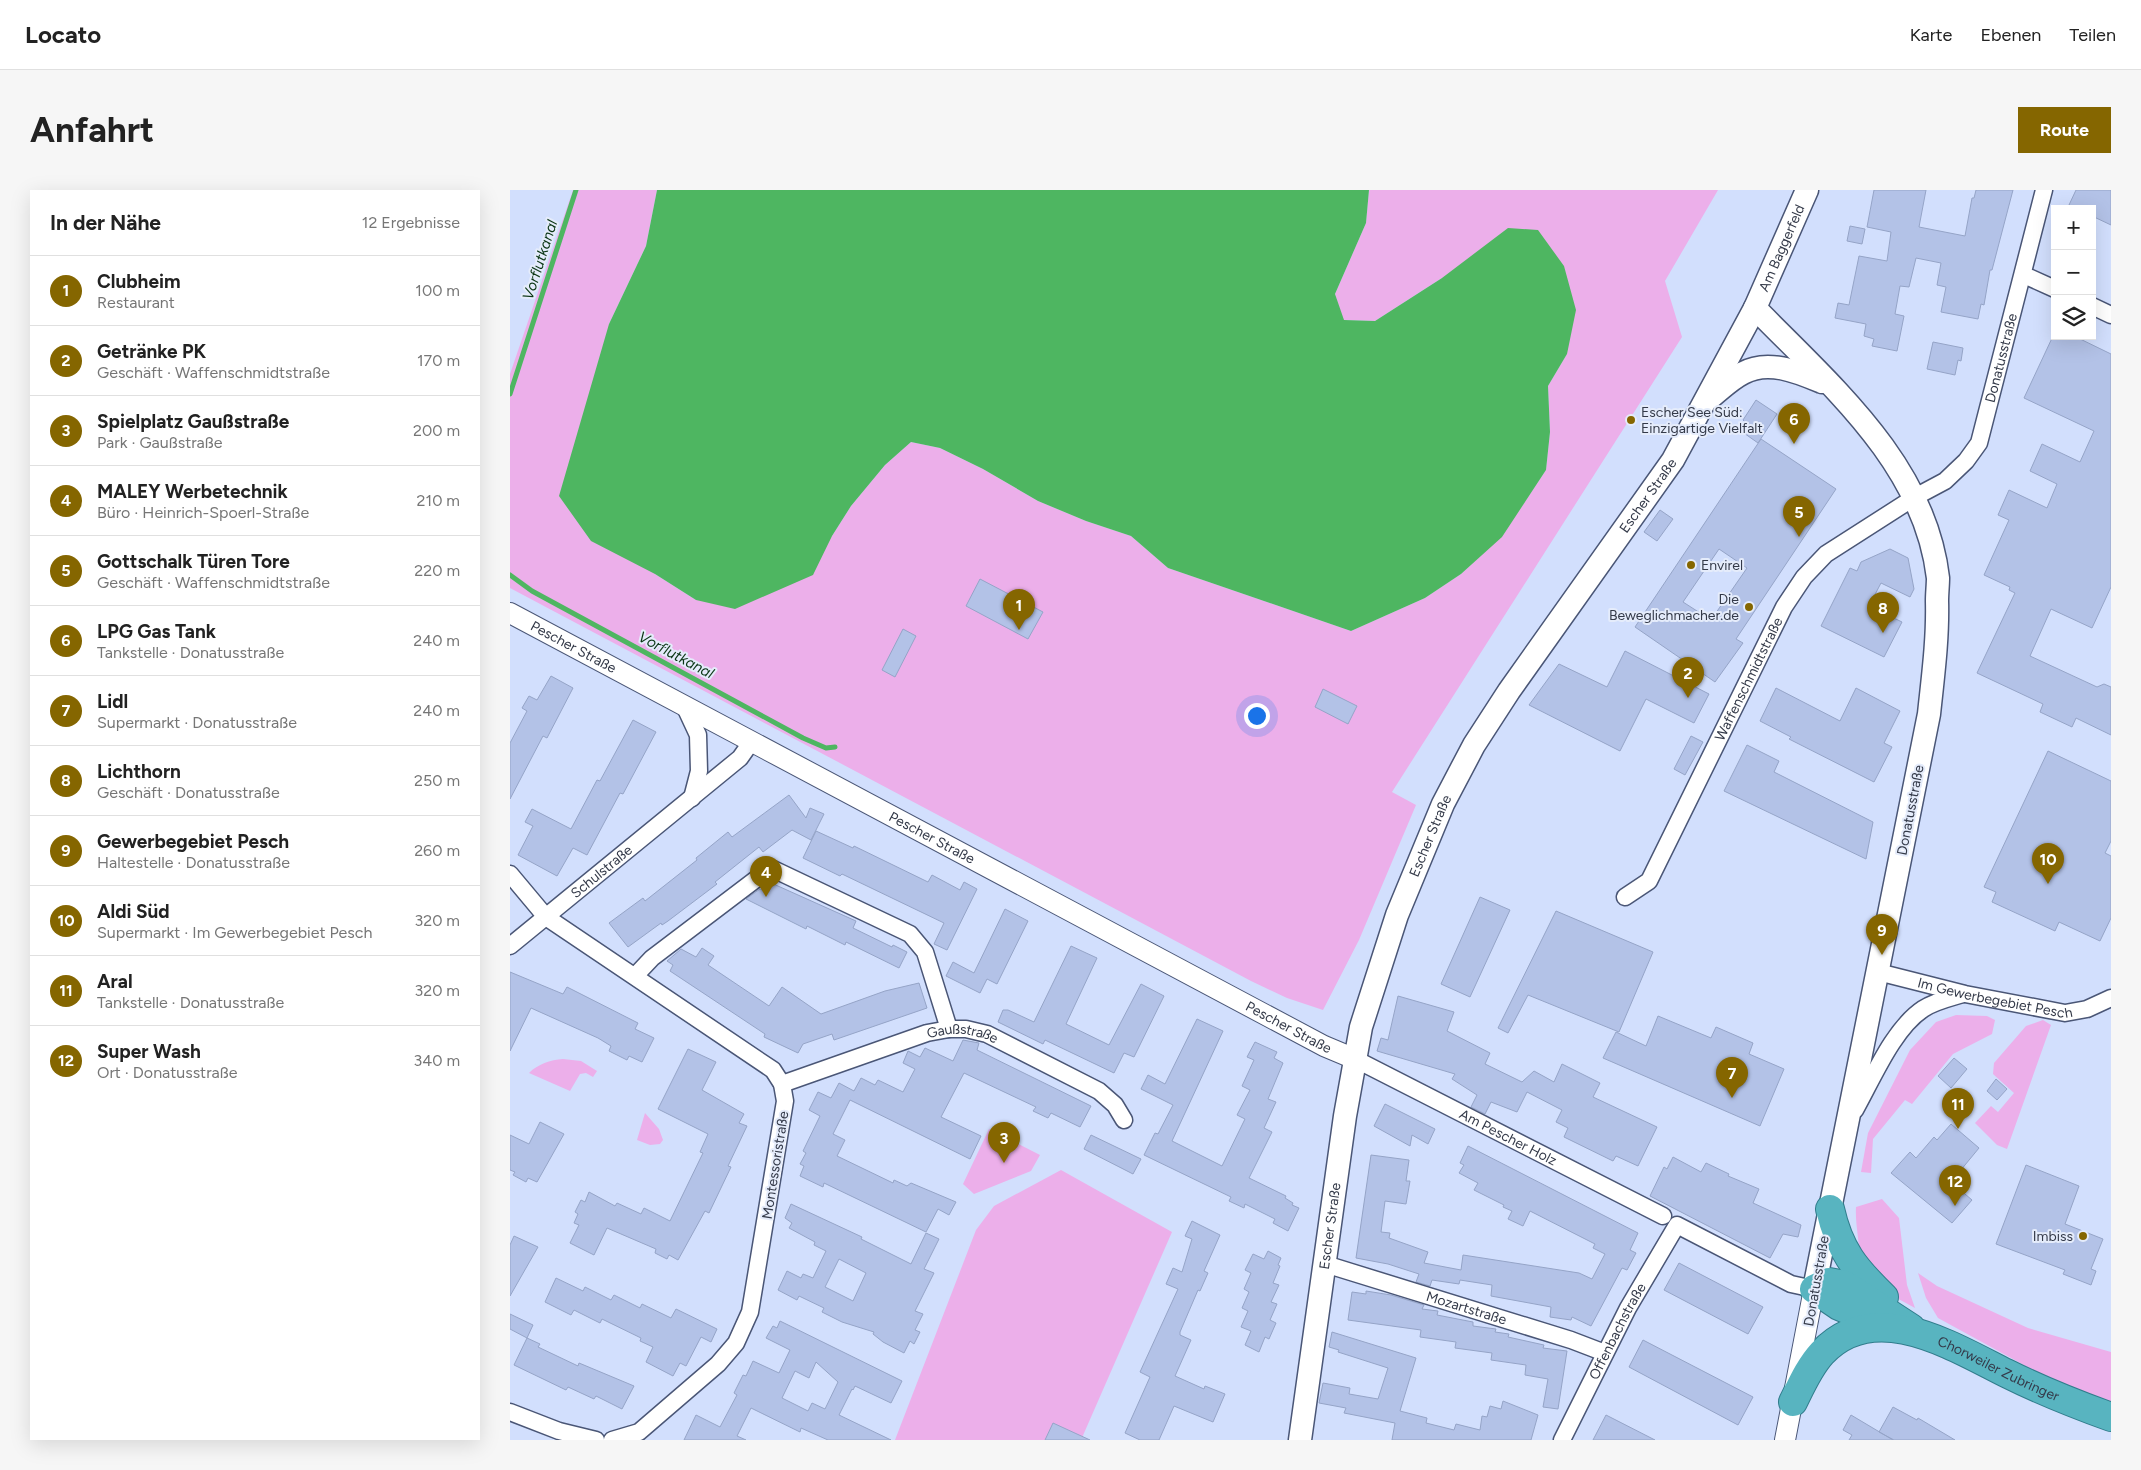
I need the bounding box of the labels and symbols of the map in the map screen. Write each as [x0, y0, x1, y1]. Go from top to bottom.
street label: Am Baggerfeld [1755, 202, 1809, 294]
water label: Vorflutkanal [519, 217, 562, 302]
street label: Donatusstraße [1982, 311, 2021, 404]
pin: 6 [1778, 403, 1810, 444]
place label: Escher See Süd: Einzigartige Vielfalt [1641, 404, 1763, 437]
marker: Escher See Süd: Einzigartige Vielfalt [1625, 414, 1637, 426]
street label: Escher Straße [1616, 455, 1681, 536]
pin: 5 [1783, 496, 1815, 537]
place label: Envirel [1701, 557, 1743, 574]
marker: Envirel [1685, 559, 1697, 571]
pin: 1 [1003, 589, 1035, 630]
place label: Die Beweglichmacher.de [1609, 591, 1739, 624]
pin: 8 [1867, 592, 1899, 633]
marker: Die Beweglichmacher.de [1743, 601, 1755, 613]
street label: Waffenschmidtstraße [1711, 614, 1787, 744]
street label: Pescher Straße [528, 618, 619, 677]
water label: Vorflutkanal [635, 628, 717, 683]
pin: 2 [1672, 657, 1704, 698]
your location [1244, 703, 1270, 729]
street label: Donatusstraße [1893, 763, 1928, 857]
street label: Escher Straße [1406, 792, 1455, 880]
street label: Pescher Straße [886, 808, 978, 868]
street label: Schulstraße [568, 841, 636, 902]
pin: 10 [2032, 843, 2064, 884]
pin: 4 [750, 856, 782, 897]
pin: 9 [1866, 914, 1898, 955]
street label: Im Gewerbegebiet Pesch [1916, 974, 2074, 1022]
street label: Pescher Straße [1243, 998, 1334, 1057]
street label: Gaußstraße [925, 1021, 1001, 1047]
pin: 7 [1716, 1057, 1748, 1098]
pin: 11 [1942, 1088, 1974, 1129]
street label: Am Pescher Holz [1457, 1106, 1560, 1169]
street label: Montessoristraße [759, 1110, 792, 1220]
pin: 3 [988, 1122, 1020, 1163]
pin: 12 [1939, 1165, 1971, 1206]
street label: Escher Straße [1316, 1181, 1345, 1271]
place label: Imbiss [2033, 1228, 2073, 1245]
marker: Imbiss [2077, 1230, 2089, 1242]
street label: Donatusstraße [1800, 1234, 1833, 1328]
street label: Offenbachstraße [1586, 1280, 1650, 1383]
street label: Mozartstraße [1424, 1288, 1509, 1329]
street label: Chorweiler Zubringer [1935, 1333, 2062, 1405]

